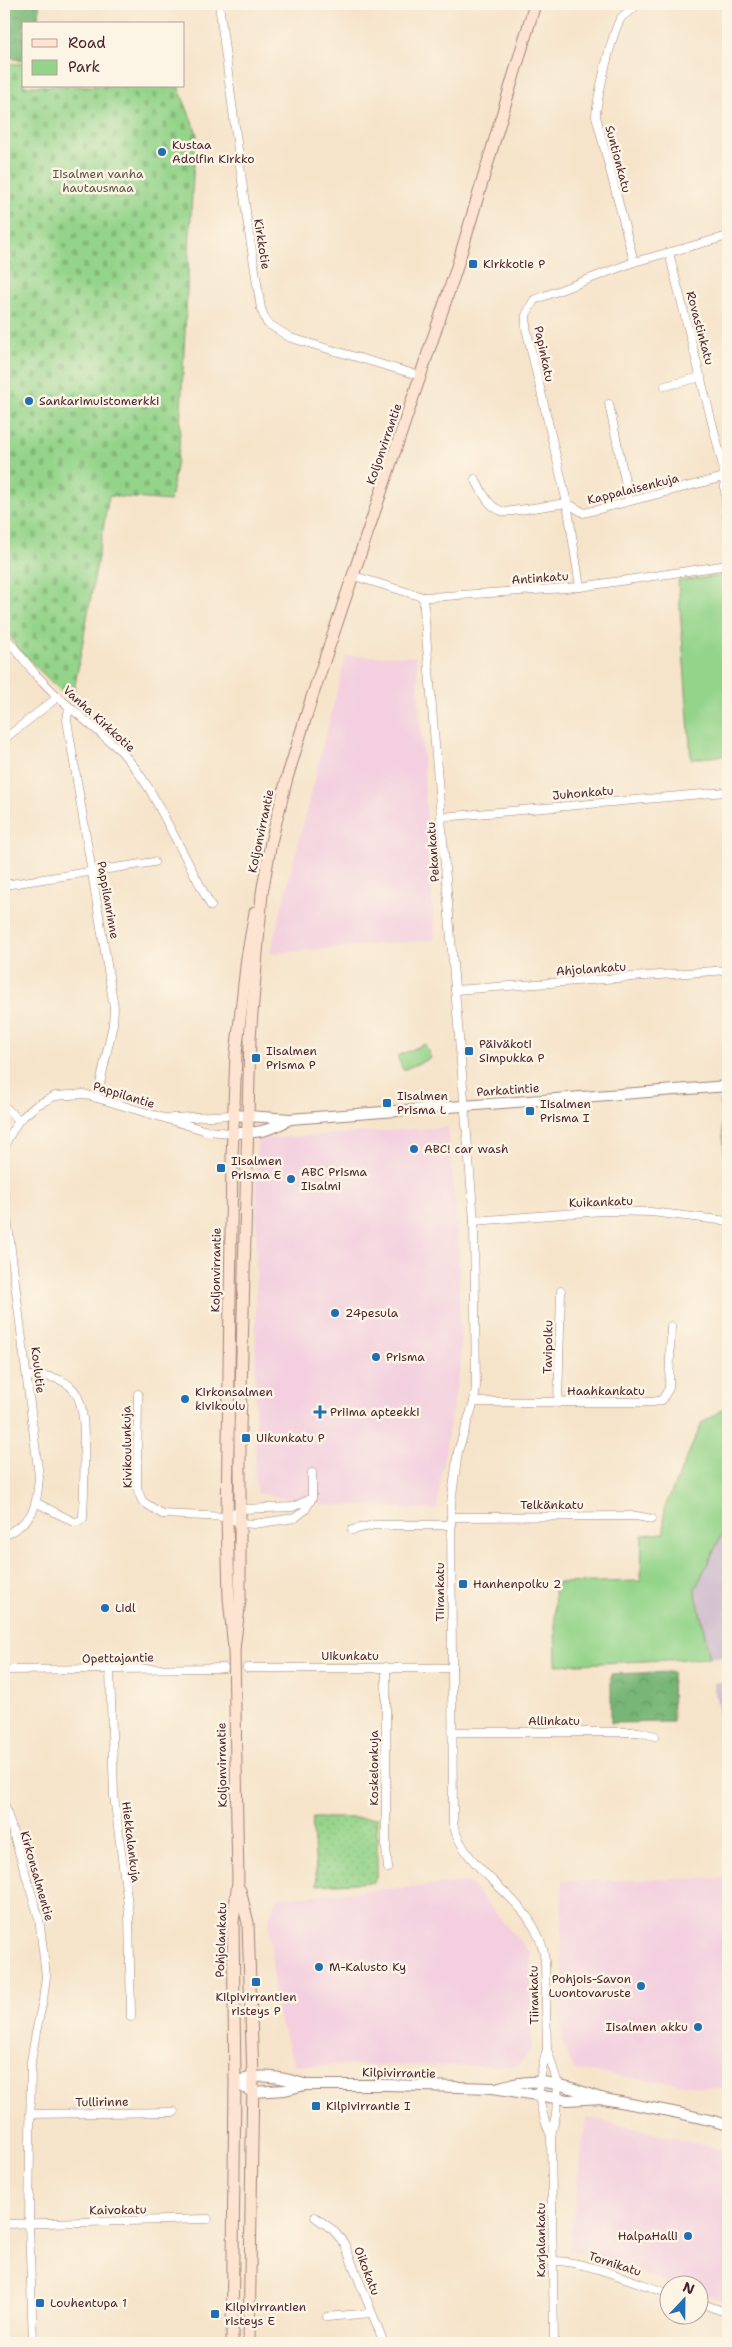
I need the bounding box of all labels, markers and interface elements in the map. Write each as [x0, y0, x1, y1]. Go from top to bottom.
legend [22, 22, 185, 88]
text: Road [68, 33, 106, 53]
text: Park [68, 57, 100, 77]
street label: Suntionkatu [601, 124, 635, 194]
place label: Kustaa Adolfin Kirkko [172, 137, 254, 167]
marker: Kustaa Adolfin Kirkko [156, 146, 168, 158]
park label: Iisalmen vanha hautausmaa [53, 166, 144, 196]
street label: Kirkkotie [250, 218, 274, 271]
place label: Kirkkotie P [483, 256, 545, 272]
marker: Kirkkotie P [467, 258, 479, 270]
street label: Rovastinkatu [682, 289, 718, 367]
street label: Papinkatu [530, 325, 558, 383]
place label: Sankarimuistomerkki [39, 393, 159, 409]
marker: Sankarimuistomerkki [23, 395, 35, 407]
street label: Koljonvirrantie [363, 401, 405, 487]
street label: Kappalaisenkuja [586, 470, 681, 508]
street label: Antinkatu [511, 568, 569, 588]
street label: Vanha Kirkkotie [60, 682, 139, 756]
street label: Juhonkatu [552, 782, 614, 804]
street label: Koljonvirrantie [244, 788, 278, 874]
street label: Pekankatu [423, 821, 443, 883]
street label: Pappilanrinne [93, 860, 123, 940]
street label: Ahjolankatu [555, 959, 627, 979]
place label: Päiväkoti Simpukka P [479, 1036, 545, 1066]
place label: Iisalmen Prisma P [266, 1043, 317, 1073]
marker: Päiväkoti Simpukka P [463, 1045, 475, 1057]
marker: Iisalmen Prisma P [250, 1052, 262, 1064]
street label: Pappilantie [91, 1078, 157, 1112]
street label: Parkatintie [476, 1080, 540, 1100]
place label: Iisalmen Prisma L [397, 1088, 448, 1118]
place label: Iisalmen Prisma I [540, 1096, 591, 1126]
marker: Iisalmen Prisma L [381, 1097, 393, 1109]
marker: Iisalmen Prisma I [524, 1105, 536, 1117]
place label: ABC! car wash [424, 1141, 508, 1157]
marker: ABC! car wash [408, 1143, 420, 1155]
place label: Iisalmen Prisma E [231, 1153, 282, 1183]
marker: Iisalmen Prisma E [215, 1162, 227, 1174]
place label: ABC Prisma Iisalmi [301, 1164, 368, 1194]
marker: ABC Prisma Iisalmi [285, 1173, 297, 1185]
street label: Kuikankatu [569, 1193, 633, 1211]
street label: Koljonvirrantie [207, 1227, 225, 1313]
place label: 24pesula [345, 1305, 399, 1321]
marker: 24pesula [329, 1307, 341, 1319]
street label: Tavipolku [540, 1320, 556, 1374]
street label: Koulutie [27, 1346, 49, 1394]
place label: Prisma [386, 1349, 425, 1365]
marker: Prisma [370, 1351, 382, 1363]
street label: Haahkankatu [567, 1383, 645, 1399]
place label: Kirkonsalmen kivikoulu [195, 1384, 273, 1414]
marker: Kirkonsalmen kivikoulu [179, 1393, 191, 1405]
place label: Priima apteekki [330, 1404, 420, 1420]
street label: Kivikoulunkuja [118, 1405, 136, 1489]
marker: Priima apteekki [314, 1406, 326, 1418]
place label: Uikunkatu P [256, 1430, 325, 1446]
marker: Uikunkatu P [240, 1432, 252, 1444]
street label: Telkänkatu [520, 1497, 584, 1513]
street label: Tiirankatu [432, 1562, 448, 1622]
place label: Hanhenpolku 2 [473, 1576, 561, 1592]
marker: Hanhenpolku 2 [457, 1578, 469, 1590]
place label: Lidl [115, 1600, 136, 1616]
marker: Lidl [99, 1602, 111, 1614]
street label: Uikunkatu [321, 1648, 379, 1664]
street label: Opettajantie [82, 1649, 154, 1667]
street label: Allinkatu [528, 1713, 580, 1729]
street label: Koljonvirrantie [213, 1722, 231, 1808]
street label: Koskelonkuja [366, 1730, 382, 1806]
street label: Hiekkalankuja [118, 1801, 144, 1884]
street label: Kirkonsalmentie [17, 1829, 58, 1923]
street label: Pohjolankatu [212, 1902, 230, 1978]
place label: M-Kalusto Ky [329, 1959, 406, 1975]
marker: M-Kalusto Ky [313, 1961, 325, 1973]
street label: Tiirankatu [525, 1965, 543, 2025]
place label: Pohjois-Savon Luontovaruste [549, 1971, 631, 2001]
marker: Kilpivirrantien risteys P [250, 1976, 262, 1988]
marker: Pohjois-Savon Luontovaruste [635, 1980, 647, 1992]
place label: Kilpivirrantien risteys P [215, 1989, 297, 2019]
place label: Iisalmen akku [605, 2019, 688, 2035]
marker: Iisalmen akku [692, 2021, 704, 2033]
street label: Kilpivirrantie [362, 2064, 436, 2082]
street label: Tullirinne [75, 2094, 129, 2110]
place label: Kilpivirrantie I [326, 2098, 411, 2114]
marker: Kilpivirrantie I [310, 2100, 322, 2112]
street label: Kaivokatu [89, 2201, 147, 2218]
street label: Karjalankatu [533, 2203, 549, 2277]
place label: HalpaHalli [618, 2228, 678, 2244]
marker: HalpaHalli [682, 2230, 694, 2242]
street label: Oikokatu [350, 2244, 384, 2298]
street label: Tornikatu [587, 2248, 643, 2280]
north arrow [660, 2274, 710, 2324]
text: N [680, 2278, 697, 2298]
place label: Louhentupa 1 [50, 2295, 127, 2311]
marker: Louhentupa 1 [34, 2297, 46, 2309]
place label: Kilpivirrantien risteys E [225, 2299, 306, 2329]
marker: Kilpivirrantien risteys E [209, 2308, 221, 2320]

